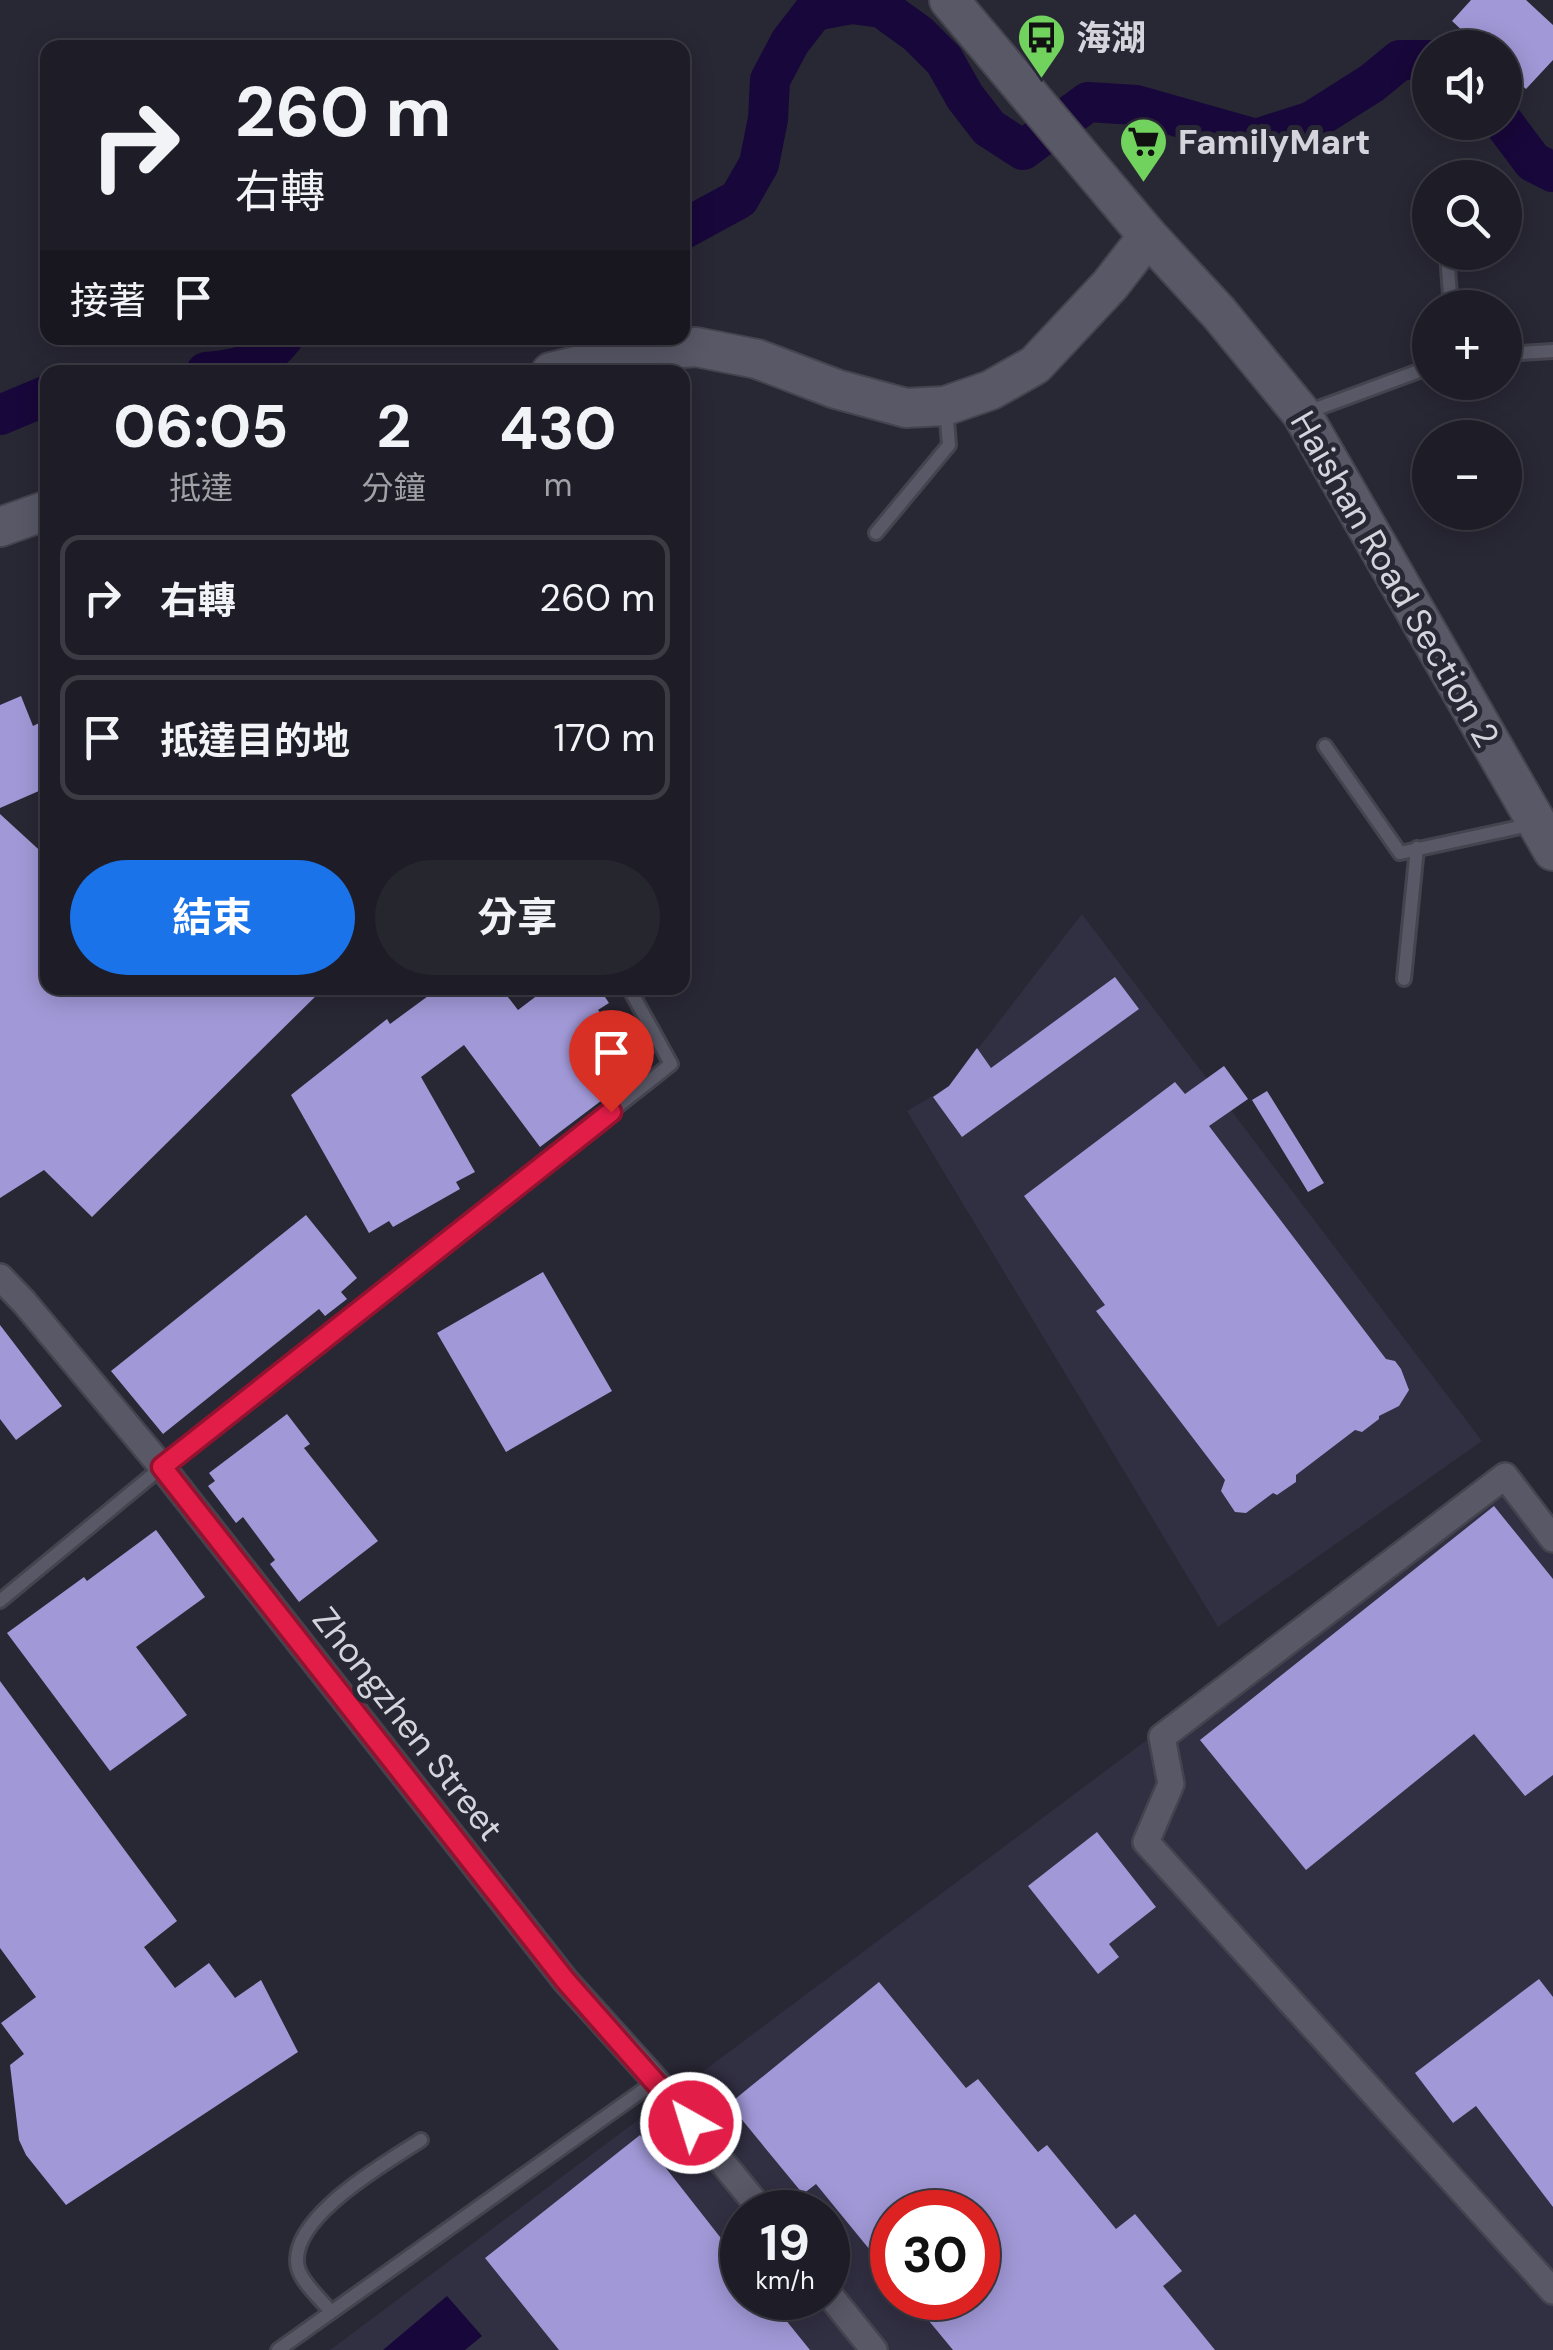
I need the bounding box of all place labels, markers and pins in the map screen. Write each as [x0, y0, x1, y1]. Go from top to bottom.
bus stop icon: 海湖 [1015, 12, 1067, 80]
place label: 海湖 [1076, 15, 1146, 61]
supermarket icon: FamilyMart [1117, 116, 1169, 184]
place label: FamilyMart [1178, 119, 1370, 165]
pin [569, 1010, 654, 1113]

